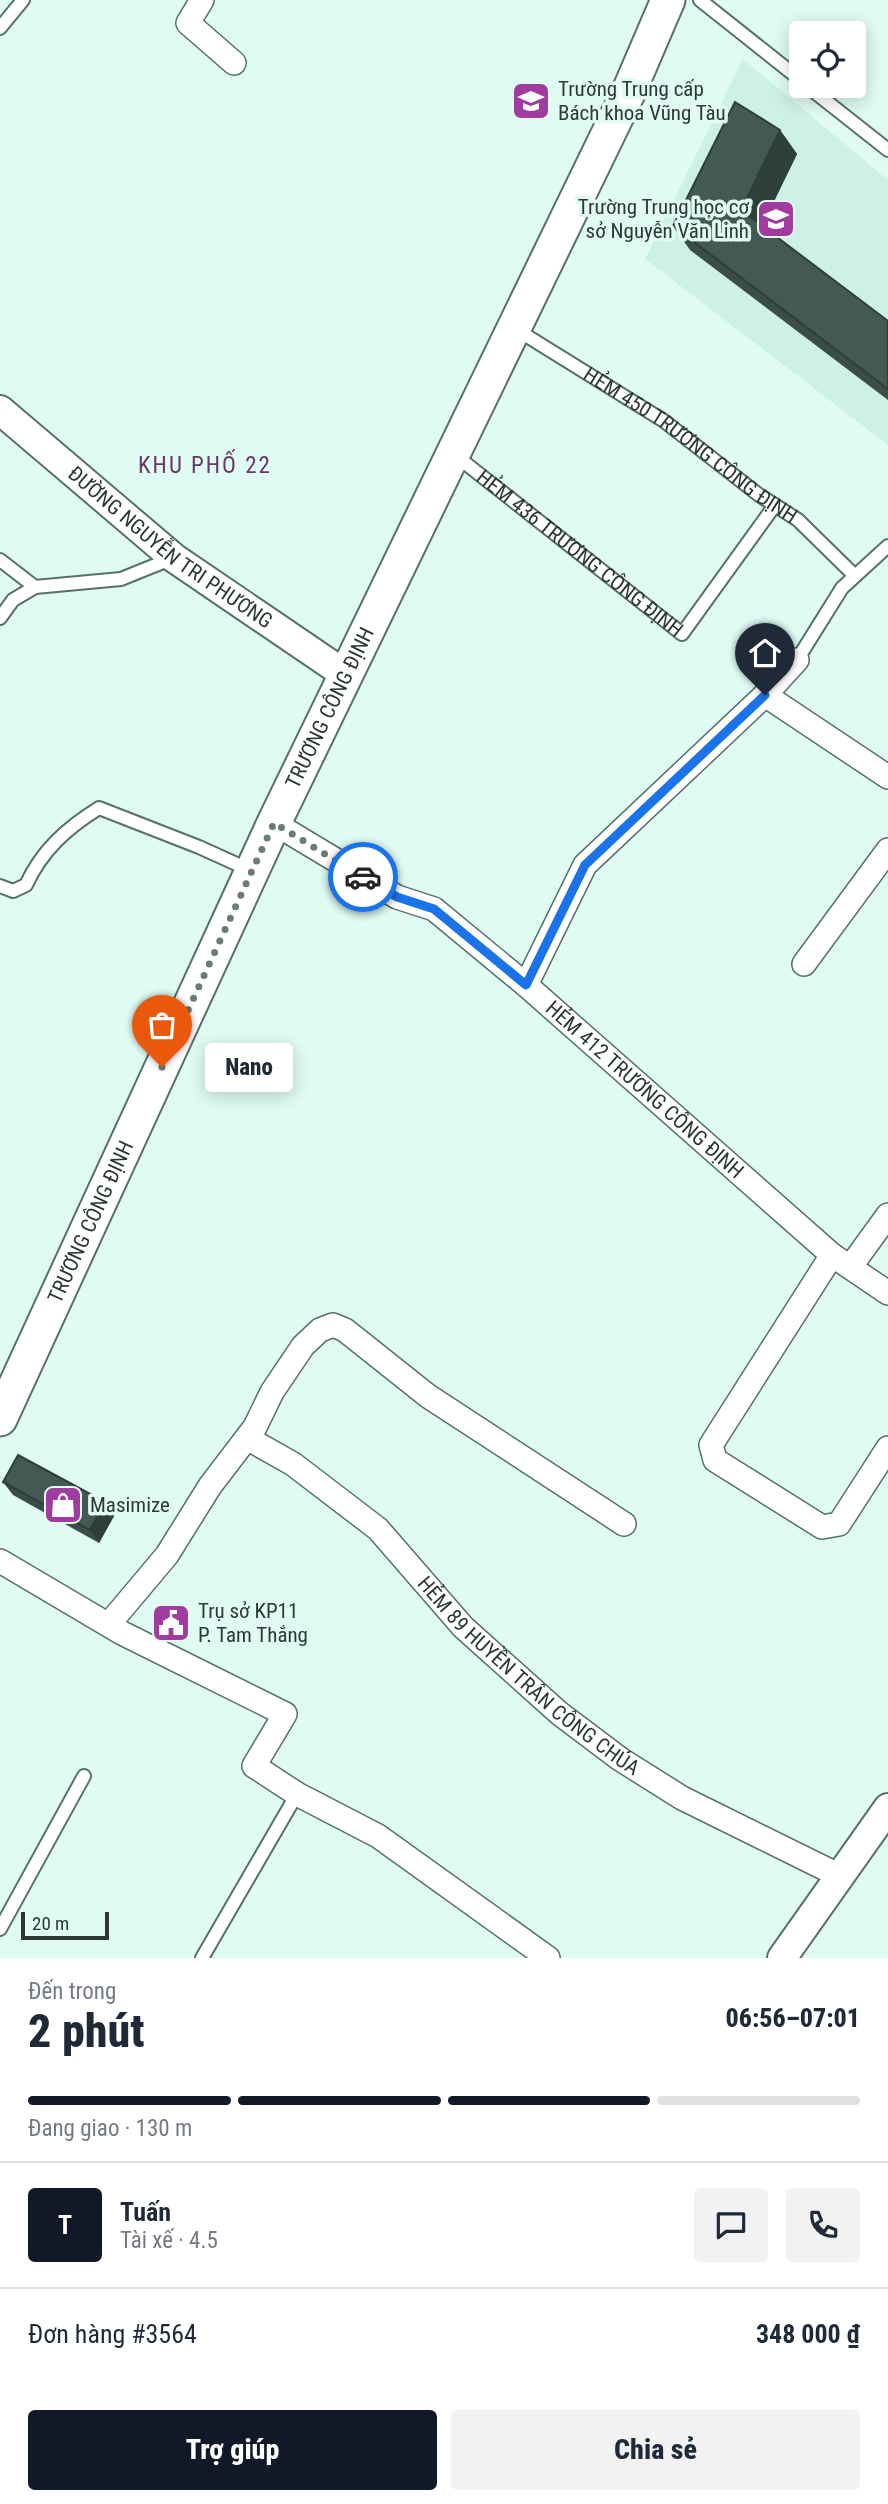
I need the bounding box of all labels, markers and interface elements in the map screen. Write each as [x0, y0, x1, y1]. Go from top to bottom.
map controls [789, 21, 866, 98]
button: locate [789, 21, 866, 98]
place label: Trường Trung cấp Bách khoa Vũng Tàu [558, 77, 726, 125]
school or university icon: Trường Trung cấp Bách khoa Vũng Tàu [510, 80, 552, 122]
place label: Trường Trung học cơ sở Nguyễn Văn Linh [578, 195, 749, 243]
school or university icon: Trường Trung học cơ sở Nguyễn Văn Linh [755, 198, 797, 240]
street label: HẺM 450 TRƯƠNG CÔNG ĐỊNH [579, 362, 802, 528]
district label: KHU PHỐ 22 [138, 449, 272, 479]
street label: ĐƯỜNG NGUYỄN TRI PHƯƠNG [63, 461, 277, 633]
street label: HẺM 436 TRƯƠNG CÔNG ĐỊNH [472, 465, 688, 642]
street label: TRƯƠNG CÔNG ĐỊNH [281, 623, 379, 792]
pin [735, 623, 795, 695]
icon: home [746, 634, 784, 672]
courier [328, 842, 398, 912]
icon: car [344, 858, 382, 896]
pin [132, 995, 192, 1067]
street label: HẺM 412 TRƯƠNG CÔNG ĐỊNH [541, 996, 748, 1183]
icon: bag [143, 1006, 181, 1044]
callout: Nano [204, 1042, 292, 1092]
text: Nano [225, 1054, 273, 1081]
street label: TRƯƠNG CÔNG ĐỊNH [43, 1137, 138, 1307]
shop icon: Masimize [42, 1484, 84, 1526]
place label: Masimize [90, 1493, 170, 1517]
street label: HẺM 89 HUYỀN TRÂN CÔNG CHÚA [413, 1571, 644, 1780]
place label: Trụ sở KP11 P. Tam Thắng [198, 1599, 308, 1647]
public building icon: Trụ sở KP11 P. Tam Thắng [150, 1602, 192, 1644]
scale bar [21, 1909, 108, 1941]
text: 20 m [32, 1912, 69, 1935]
text: Đến trong [28, 1978, 116, 2005]
text: 06:56–07:01 [726, 2003, 860, 2033]
text: 2 phút [28, 2004, 144, 2058]
text: Đang giao · 130 m [28, 2115, 192, 2142]
button: chat [694, 2188, 768, 2262]
button: phone [786, 2188, 860, 2262]
text: Tuấn [120, 2197, 171, 2227]
text: T [58, 2210, 72, 2240]
text: Tài xế · 4.5 [120, 2227, 218, 2254]
text: Đơn hàng #3564 [28, 2319, 197, 2349]
text: 348 000 ₫ [756, 2319, 860, 2349]
button: Trợ giúp [28, 2410, 437, 2490]
button: Chia sẻ [451, 2410, 860, 2490]

